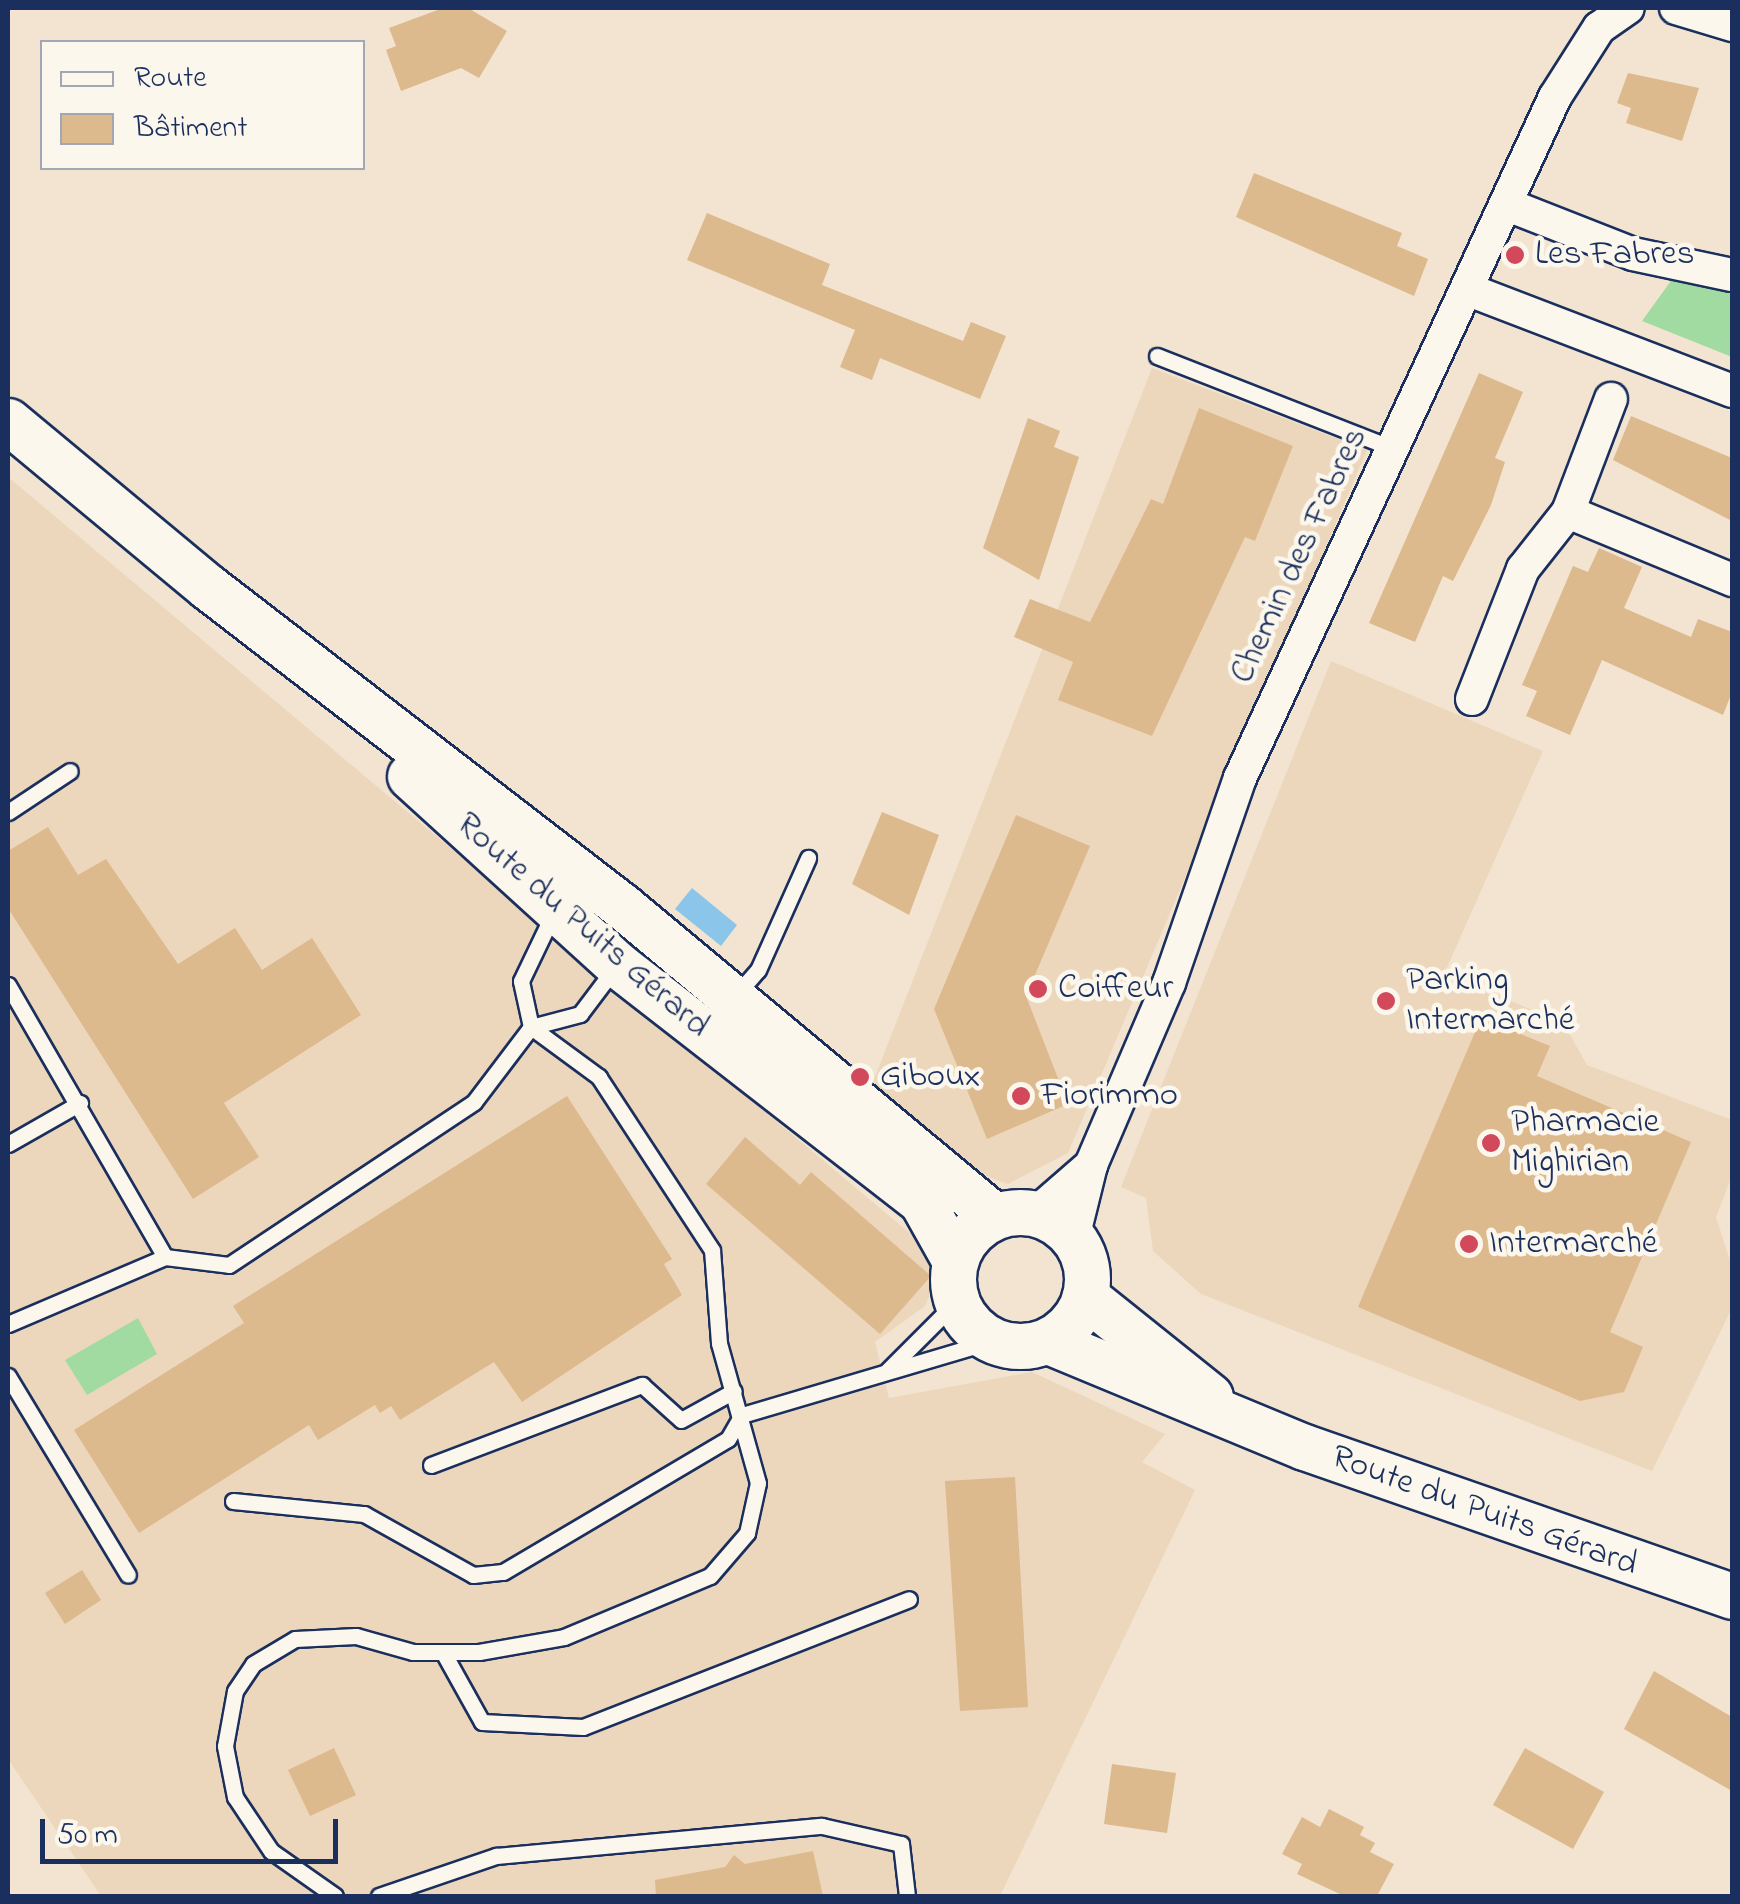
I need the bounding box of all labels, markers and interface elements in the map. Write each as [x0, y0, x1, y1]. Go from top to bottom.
legend [40, 40, 365, 170]
text: Route [134, 57, 207, 101]
text: Bâtiment [134, 107, 247, 151]
place label: Les Fabres [1535, 234, 1695, 276]
marker: Les Fabres [1504, 244, 1526, 266]
street label: Chemin des Fabres [1222, 421, 1378, 691]
street label: Route du Puits Gérard [446, 804, 718, 1048]
place label: Parking Intermarché [1406, 960, 1575, 1042]
place label: Coiffeur [1058, 968, 1173, 1010]
marker: Coiffeur [1027, 978, 1049, 1000]
marker: Parking Intermarché [1375, 990, 1397, 1012]
place label: Giboux [880, 1056, 981, 1098]
marker: Giboux [849, 1066, 871, 1088]
place label: Fiorimmo [1041, 1075, 1178, 1117]
marker: Fiorimmo [1010, 1085, 1032, 1107]
place label: Pharmacie Mighirian [1511, 1102, 1659, 1184]
marker: Pharmacie Mighirian [1480, 1132, 1502, 1154]
place label: Intermarché [1489, 1223, 1658, 1265]
marker: Intermarché [1458, 1233, 1480, 1255]
street label: Route du Puits Gérard [1325, 1437, 1643, 1587]
scale bar [45, 1799, 342, 1861]
text: 50 m [57, 1814, 118, 1858]

